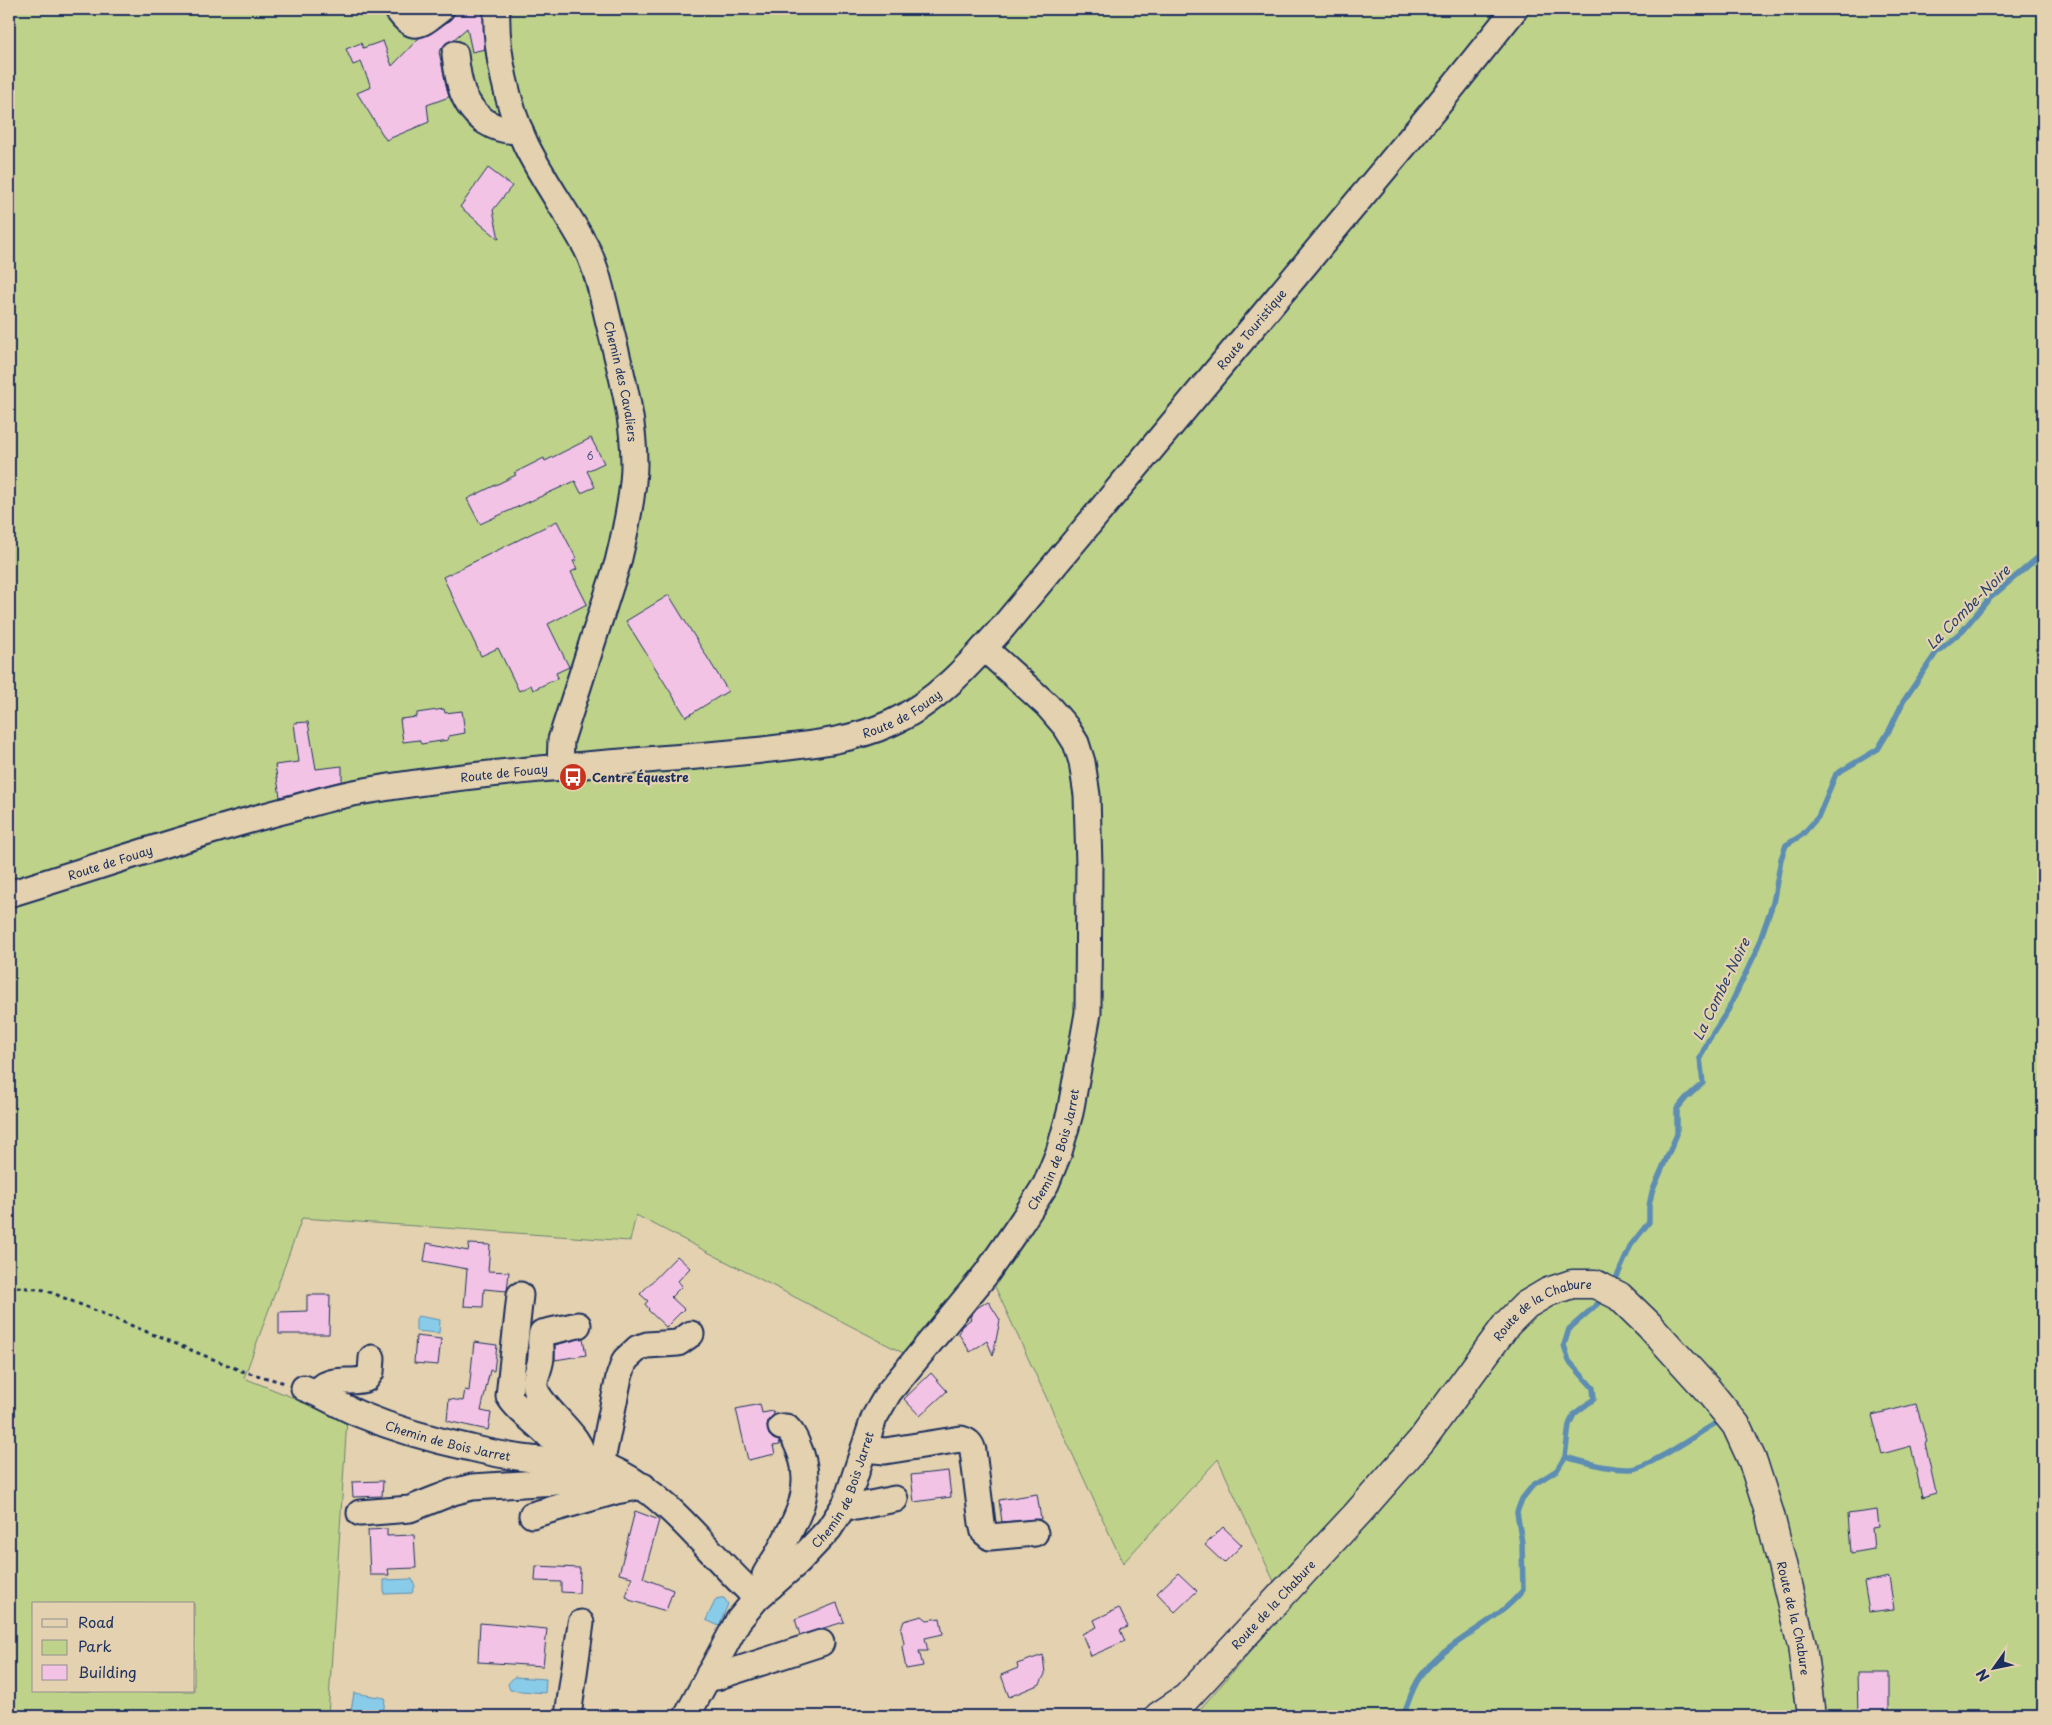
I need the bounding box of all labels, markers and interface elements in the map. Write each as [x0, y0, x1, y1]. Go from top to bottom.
street label: Route Touristique [1212, 284, 1291, 373]
street label: Chemin des Cavaliers [600, 319, 642, 443]
house number: 6 [586, 448, 594, 463]
water label: La Combe-Noire [1921, 559, 2016, 654]
street label: Route de Fouay [860, 685, 945, 742]
street label: Route de Fouay [459, 759, 549, 786]
bus stop icon: Centre Équestre [558, 762, 588, 792]
place label: Centre Équestre [592, 768, 689, 786]
street label: Route de Fouay [65, 840, 155, 884]
water label: La Combe-Noire [1687, 933, 1756, 1044]
street label: Chemin de Bois Jarret [1023, 1087, 1083, 1214]
street label: Route de la Chabure [1488, 1275, 1591, 1345]
street label: Chemin de Bois Jarret [383, 1416, 512, 1465]
street label: Chemin de Bois Jarret [807, 1429, 878, 1552]
street label: Route de la Chabure [1227, 1556, 1319, 1653]
street label: Route de la Chabure [1773, 1559, 1815, 1676]
legend [32, 1602, 195, 1692]
text: Road [78, 1610, 114, 1633]
text: Park [78, 1634, 112, 1657]
north arrow [1970, 1642, 2020, 1692]
text: Building [78, 1660, 137, 1683]
text: N [1971, 1665, 1995, 1686]

